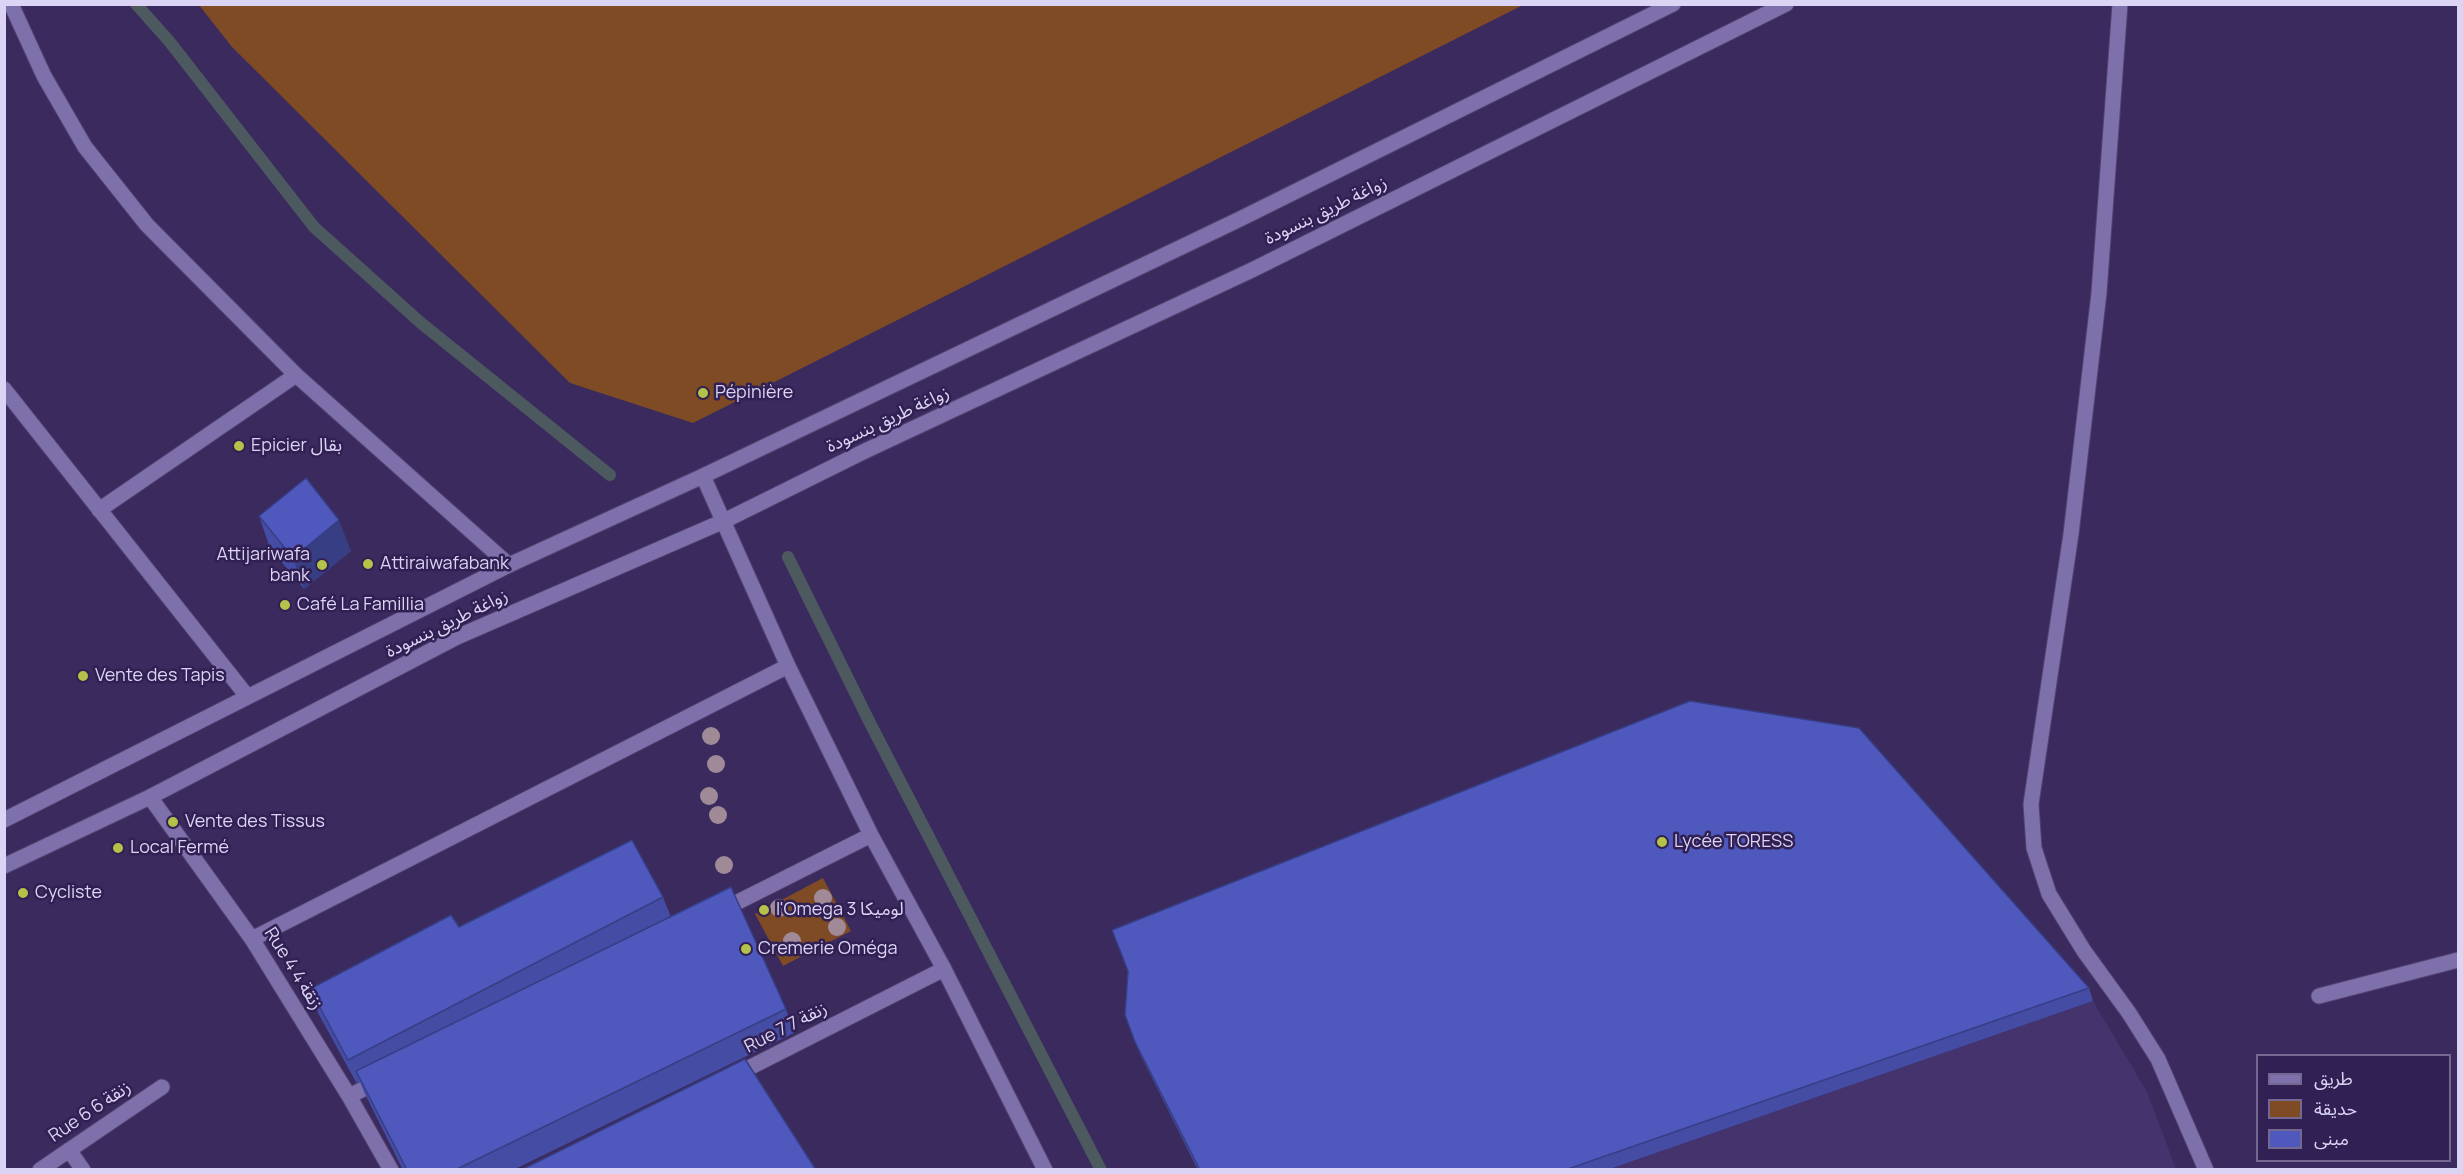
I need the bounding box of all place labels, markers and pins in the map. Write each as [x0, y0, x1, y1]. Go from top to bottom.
place label: Pépinière [715, 382, 793, 404]
marker: Pépinière [696, 386, 710, 400]
place label: Epicier بقال [251, 435, 342, 457]
marker: Epicier بقال [232, 439, 246, 453]
place label: Attijariwafa bank [216, 544, 310, 586]
place label: Attiraiwafabank [380, 553, 509, 575]
marker: Attiraiwafabank [361, 557, 375, 571]
marker: Attijariwafa bank [315, 558, 329, 572]
place label: Café La Famillia [297, 594, 424, 616]
marker: Café La Famillia [278, 598, 292, 612]
place label: Vente des Tapis [95, 665, 225, 687]
marker: Vente des Tapis [76, 669, 90, 683]
place label: Vente des Tissus [185, 811, 325, 833]
marker: Vente des Tissus [166, 815, 180, 829]
place label: Lycée TORESS [1674, 831, 1793, 853]
marker: Lycée TORESS [1655, 835, 1669, 849]
place label: Local Fermé [130, 837, 229, 859]
marker: Local Fermé [111, 841, 125, 855]
place label: Cycliste [35, 882, 102, 904]
marker: Cycliste [16, 886, 30, 900]
place label: l'Omega 3 لوميكا [776, 899, 904, 921]
marker: l'Omega 3 لوميكا [757, 903, 771, 917]
place label: Cremerie Oméga [758, 938, 897, 960]
marker: Cremerie Oméga [739, 942, 753, 956]

